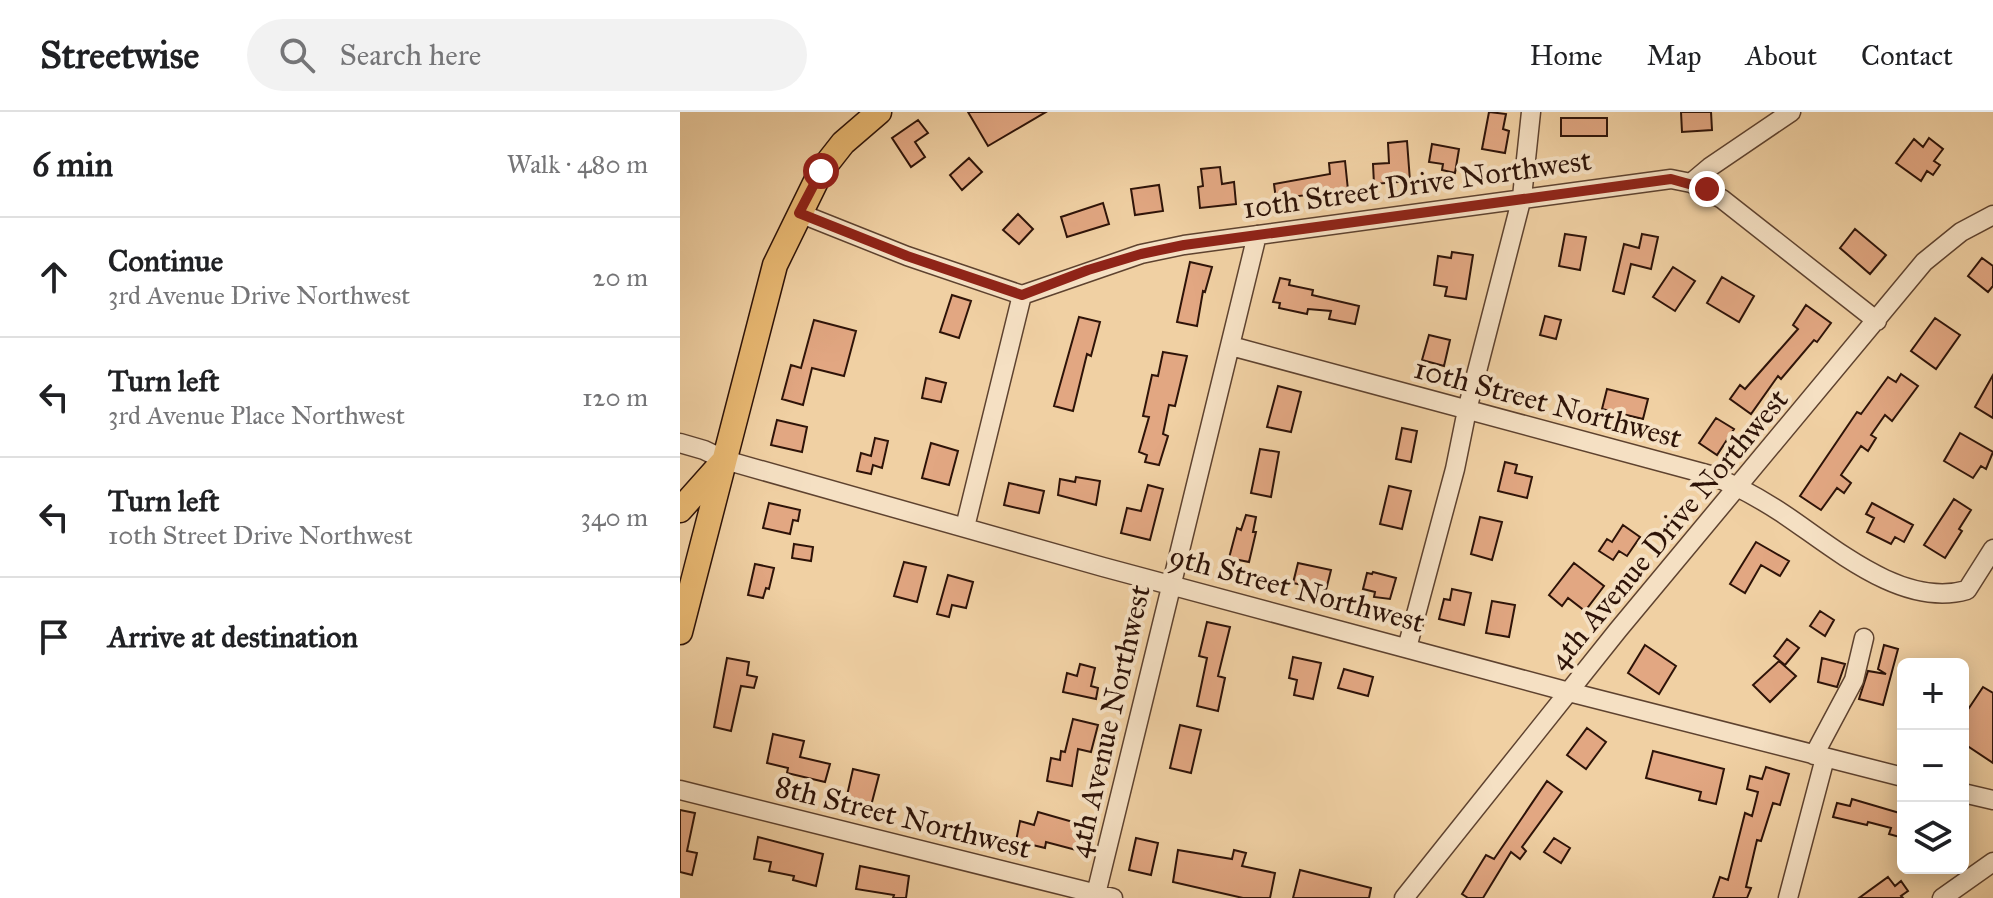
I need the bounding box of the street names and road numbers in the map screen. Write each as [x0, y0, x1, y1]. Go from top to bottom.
street label: 10th Street Drive Northwest [1240, 142, 1594, 226]
street label: 10th Street Northwest [1410, 350, 1686, 456]
street label: 4th Avenue Drive Northwest [1540, 381, 1796, 676]
street label: 9th Street Northwest [1165, 538, 1429, 641]
street label: 4th Avenue Northwest [1060, 581, 1158, 861]
street label: 8th Street Northwest [771, 768, 1035, 866]

